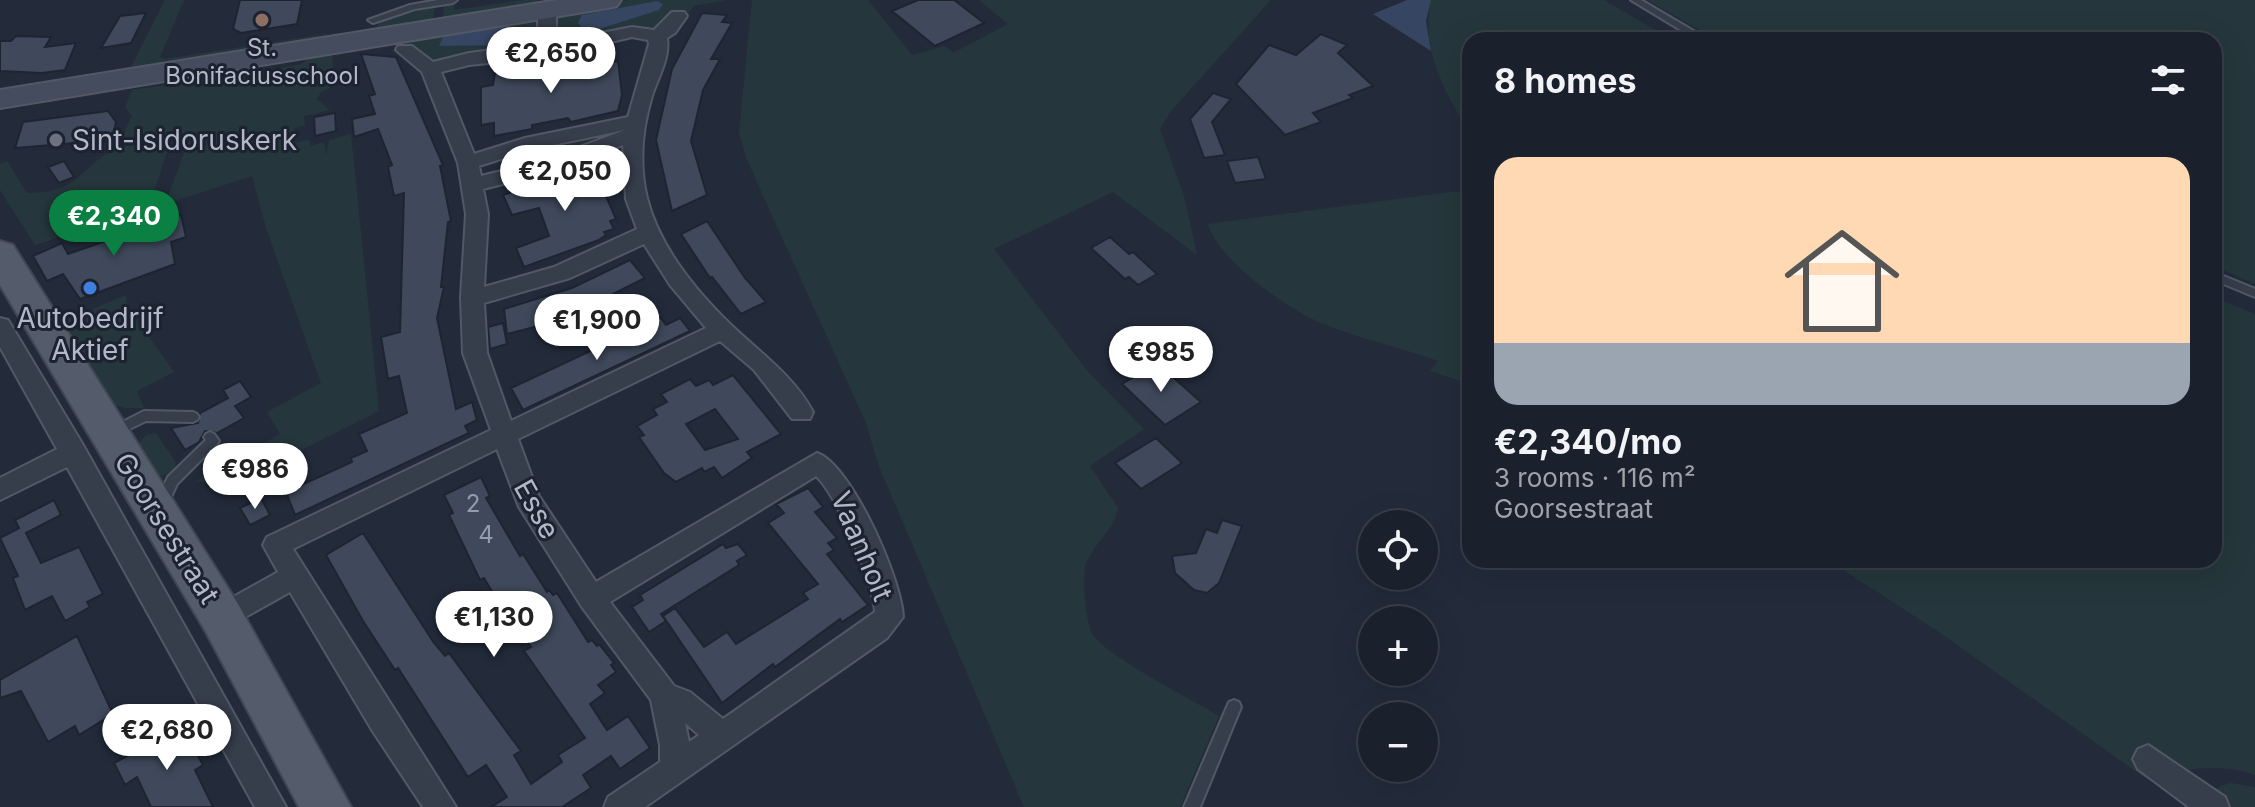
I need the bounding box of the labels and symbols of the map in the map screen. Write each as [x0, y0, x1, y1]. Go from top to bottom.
marker: St. Bonifaciusschool [253, 11, 271, 29]
pin: €2,650 [486, 27, 616, 95]
place label: St. Bonifaciusschool [165, 33, 359, 90]
place label: Sint-Isidoruskerk [72, 123, 297, 157]
marker: Sint-Isidoruskerk [47, 131, 65, 149]
pin: €2,050 [500, 145, 630, 213]
pin: €2,340 [49, 190, 179, 258]
marker: Autobedrijf Aktief [81, 279, 99, 297]
pin: €1,900 [532, 294, 662, 362]
place label: Autobedrijf Aktief [16, 301, 164, 367]
pin: €985 [1114, 326, 1208, 394]
pin: €986 [208, 443, 302, 511]
street label: Goorsestraat [107, 446, 227, 610]
street label: Esse [507, 473, 567, 545]
street label: Vaanholt [824, 486, 900, 606]
house number: 2 [466, 489, 480, 518]
house number: 4 [478, 520, 494, 549]
pin: €1,130 [429, 591, 559, 659]
pin: €2,680 [102, 704, 232, 772]

